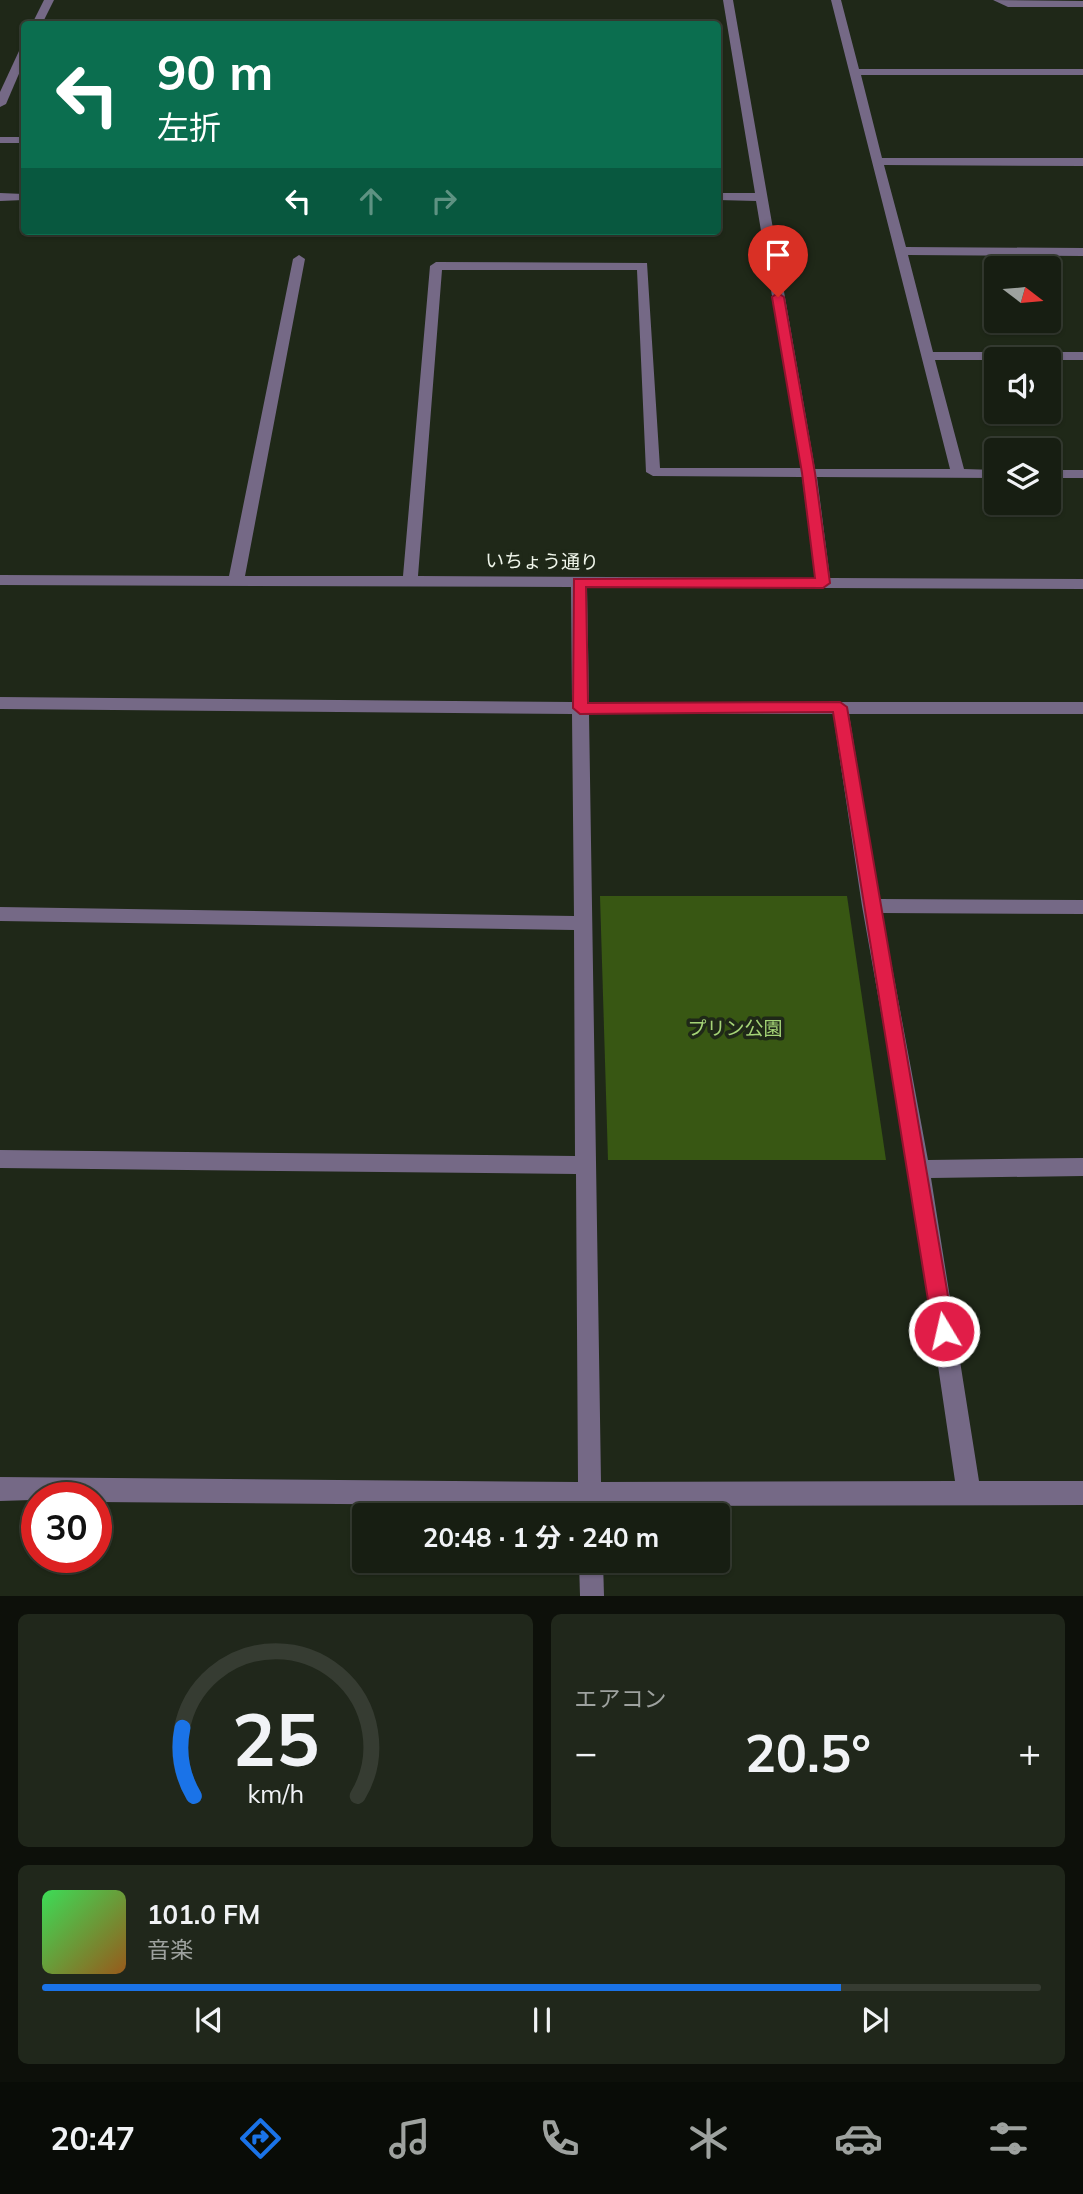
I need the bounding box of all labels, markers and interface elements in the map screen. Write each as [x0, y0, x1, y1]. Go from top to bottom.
text: 90 m [157, 41, 273, 102]
icon: left [42, 49, 133, 140]
text: 左折 [157, 107, 221, 147]
icon: left [279, 182, 317, 220]
icon: ahead [352, 182, 390, 220]
icon: right [425, 182, 463, 220]
pin [748, 225, 808, 297]
icon: arrive [759, 236, 797, 274]
north arrow [984, 256, 1060, 332]
map controls [984, 256, 1061, 515]
button: sound [984, 347, 1061, 424]
button: layers [984, 438, 1061, 515]
street label: いちょう通り [485, 548, 599, 574]
park label: プリン公園 [687, 1016, 783, 1040]
position arrow [907, 1294, 981, 1368]
speed limit sign: 30 [21, 1482, 112, 1573]
text: 20:48 · 1 分 · 240 m [423, 1521, 659, 1554]
text: エアコン [575, 1684, 667, 1713]
text: 25 [232, 1694, 319, 1785]
text: 20.5° [745, 1720, 871, 1785]
text: − [575, 1728, 597, 1776]
text: + [1018, 1728, 1041, 1776]
text: km/h [247, 1778, 304, 1809]
text: 101.0 FM [147, 1898, 260, 1931]
text: 音楽 [147, 1935, 193, 1964]
icon: previous [190, 2001, 228, 2039]
icon: pause [523, 2001, 561, 2039]
icon: next [856, 2001, 894, 2039]
icon: directions [236, 2114, 285, 2163]
icon: music [385, 2114, 434, 2163]
icon: phone [535, 2114, 584, 2163]
icon: climate [684, 2114, 733, 2163]
icon: car [834, 2114, 883, 2163]
icon: filters [984, 2114, 1033, 2163]
text: 20:47 [50, 2118, 135, 2158]

